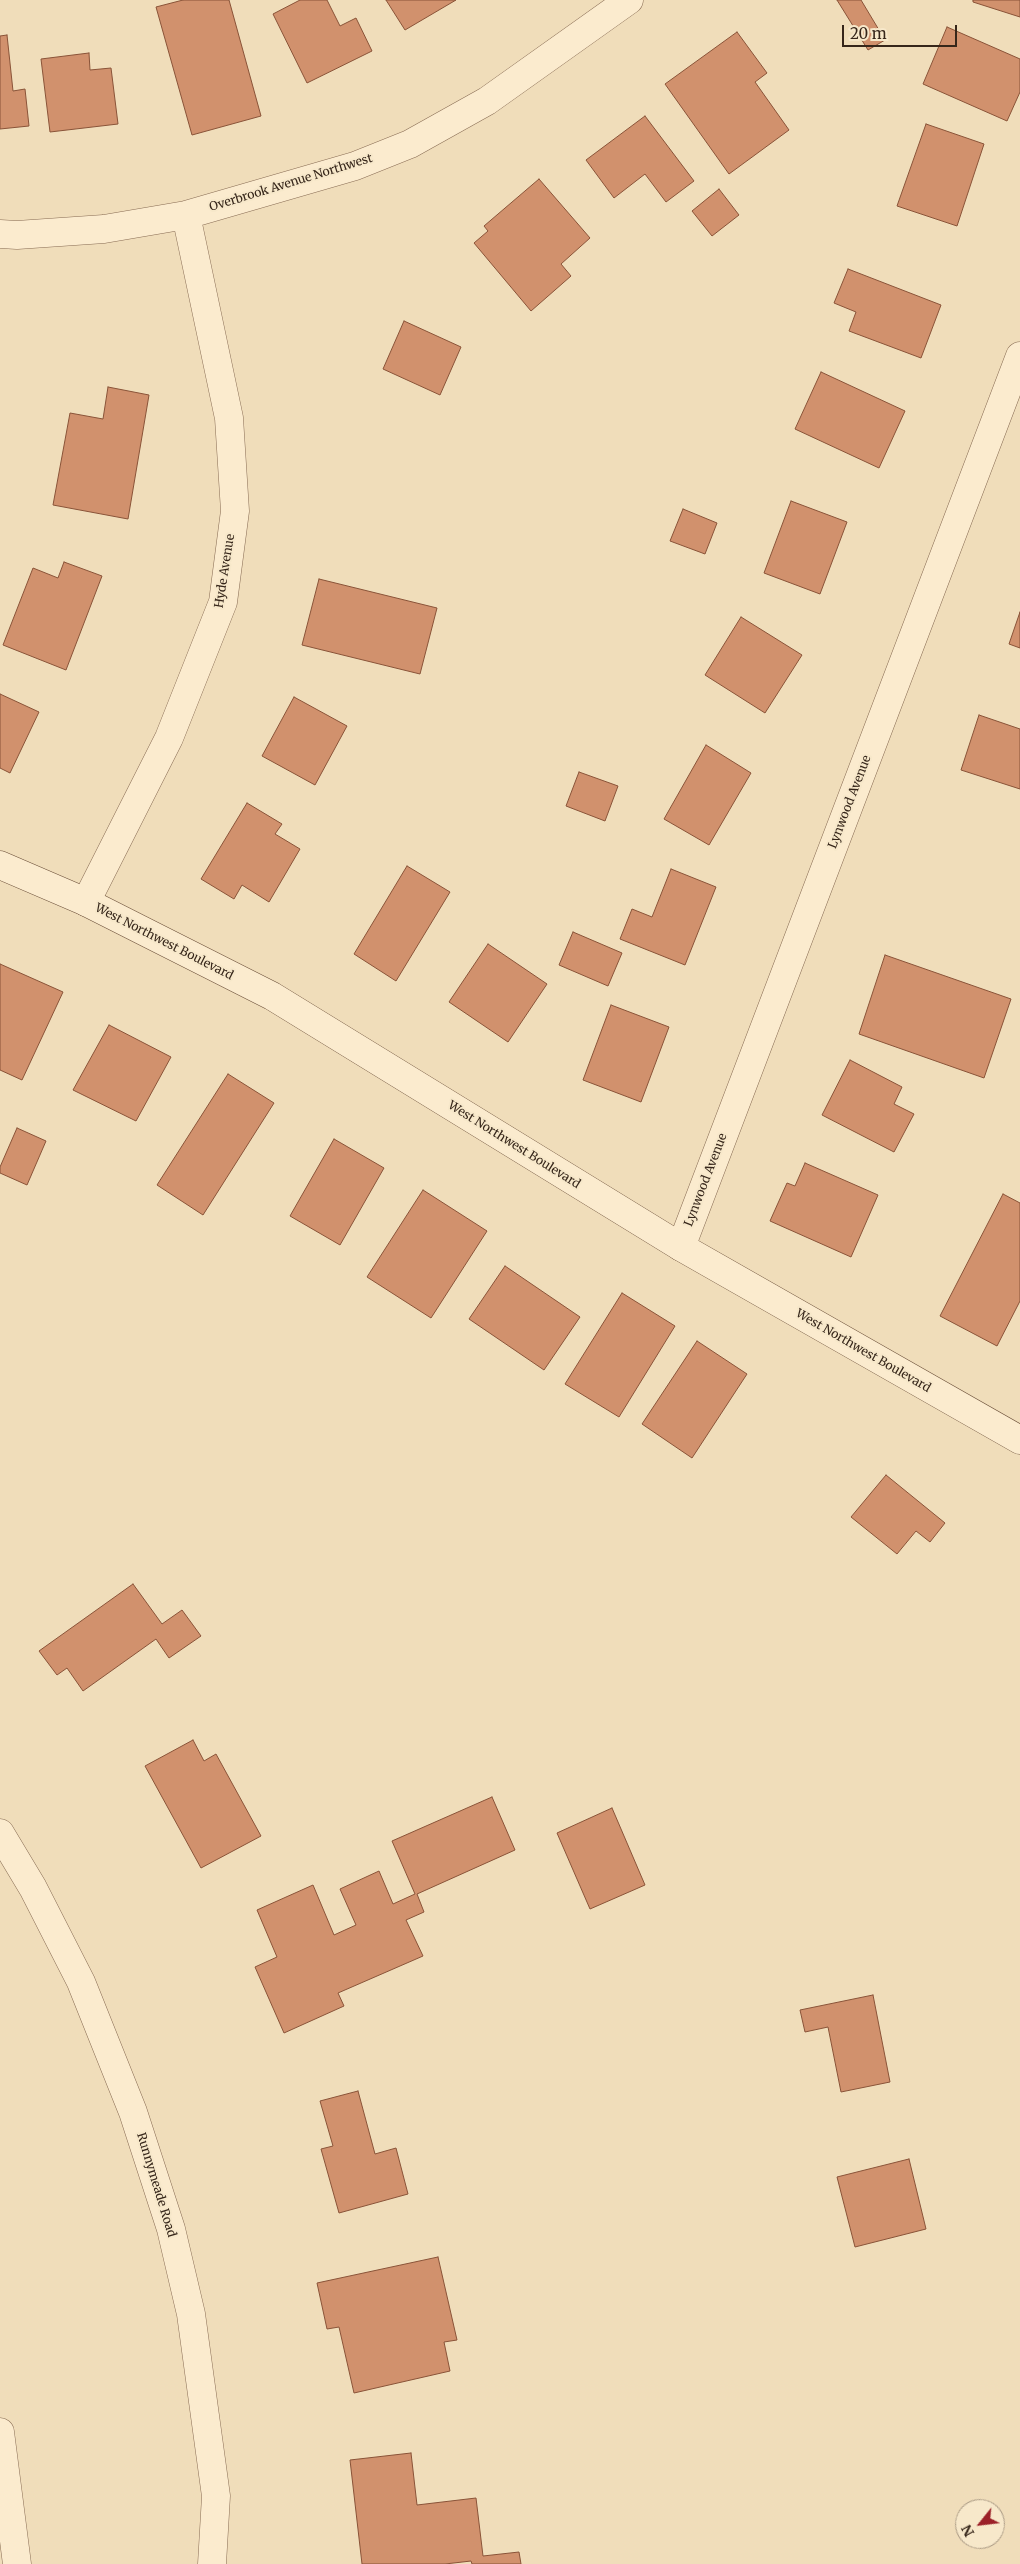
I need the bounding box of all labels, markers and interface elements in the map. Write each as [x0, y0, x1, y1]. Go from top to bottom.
scale bar [845, 15, 960, 47]
text: 20 m [850, 24, 887, 43]
street label: Overbrook Avenue Northwest [208, 151, 374, 215]
street label: Hyde Avenue [212, 533, 238, 609]
street label: Lynwood Avenue [826, 753, 874, 851]
street label: West Northwest Boulevard [92, 901, 236, 983]
street label: West Northwest Boulevard [445, 1098, 583, 1192]
street label: Lynwood Avenue [682, 1131, 730, 1229]
street label: West Northwest Boulevard [793, 1306, 933, 1396]
street label: Runnymeade Road [133, 2131, 179, 2239]
north arrow [955, 2499, 1005, 2549]
text: N [957, 2522, 978, 2540]

